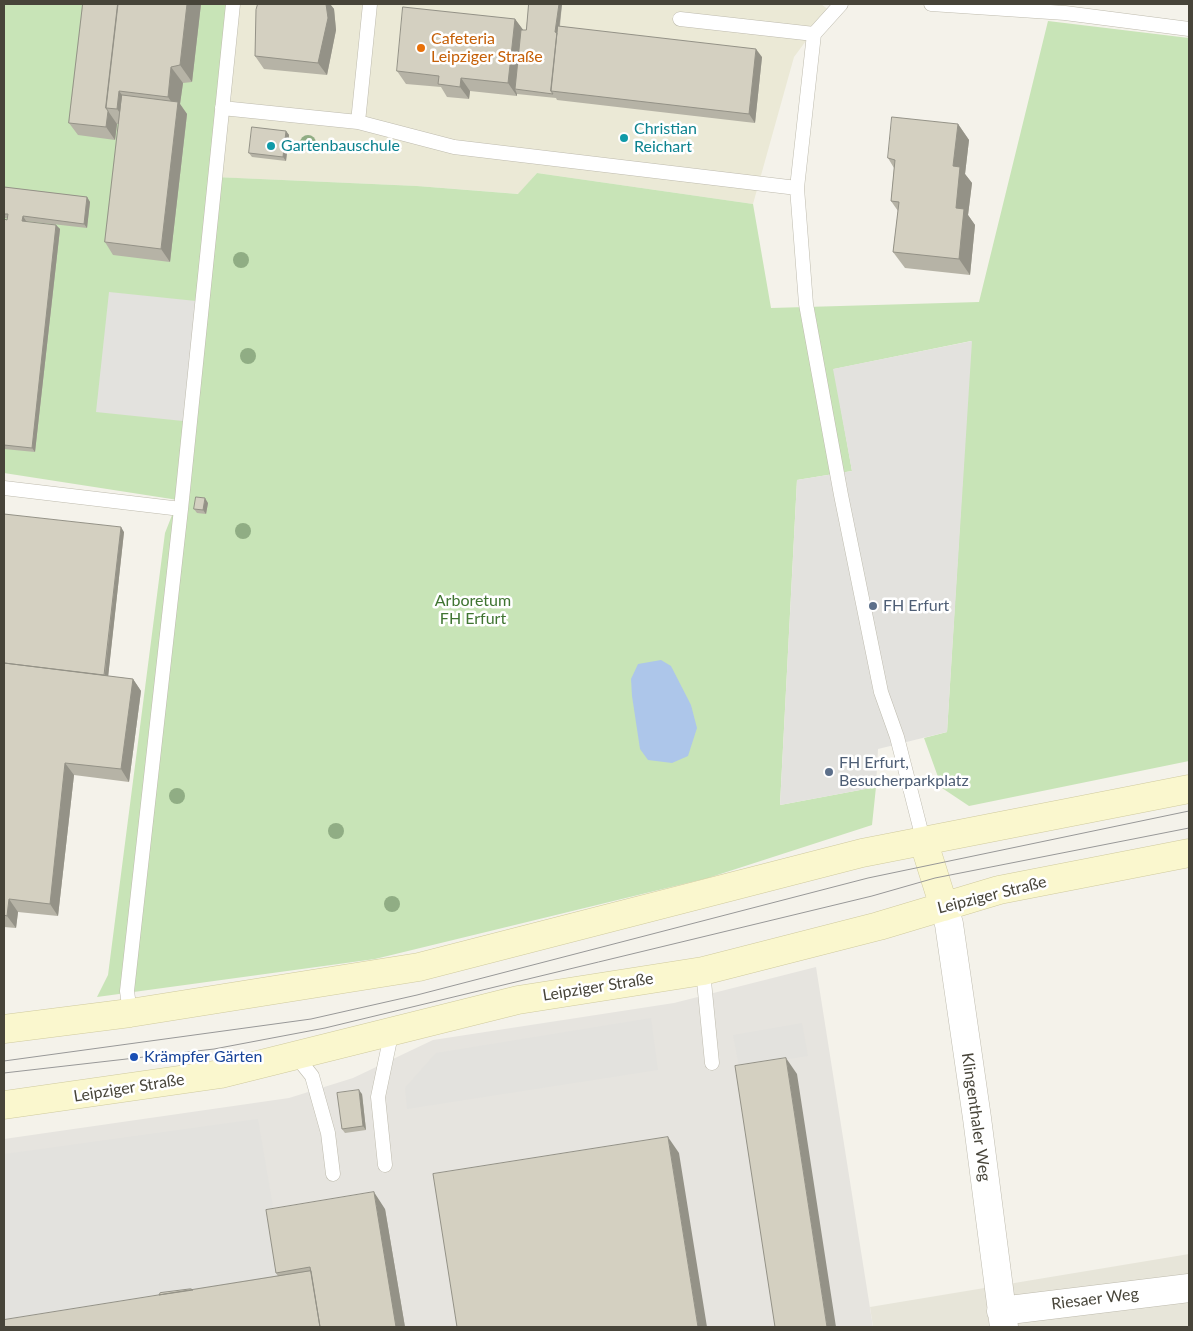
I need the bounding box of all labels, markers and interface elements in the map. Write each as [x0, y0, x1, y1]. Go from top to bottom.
place label: Cafeteria Leipziger Straße [431, 29, 543, 67]
marker: Cafeteria Leipziger Straße [415, 42, 427, 54]
place label: Christian Reichart [634, 119, 697, 157]
marker: Christian Reichart [618, 132, 630, 144]
place label: Gartenbauschule [281, 136, 400, 156]
marker: Gartenbauschule [265, 140, 277, 152]
park label: Arboretum FH Erfurt [435, 591, 511, 629]
place label: FH Erfurt [883, 596, 949, 616]
marker: FH Erfurt [867, 600, 879, 612]
place label: FH Erfurt, Besucherparkplatz [839, 753, 969, 791]
marker: FH Erfurt, Besucherparkplatz [823, 766, 835, 778]
street label: Leipziger Straße [935, 872, 1049, 918]
street label: Leipziger Straße [541, 969, 655, 1005]
place label: Krämpfer Gärten [144, 1047, 262, 1067]
marker: Krämpfer Gärten [128, 1051, 140, 1063]
street label: Klingenthaler Weg [957, 1051, 995, 1183]
street label: Leipziger Straße [72, 1070, 186, 1106]
street label: Riesaer Weg [1050, 1284, 1140, 1314]

